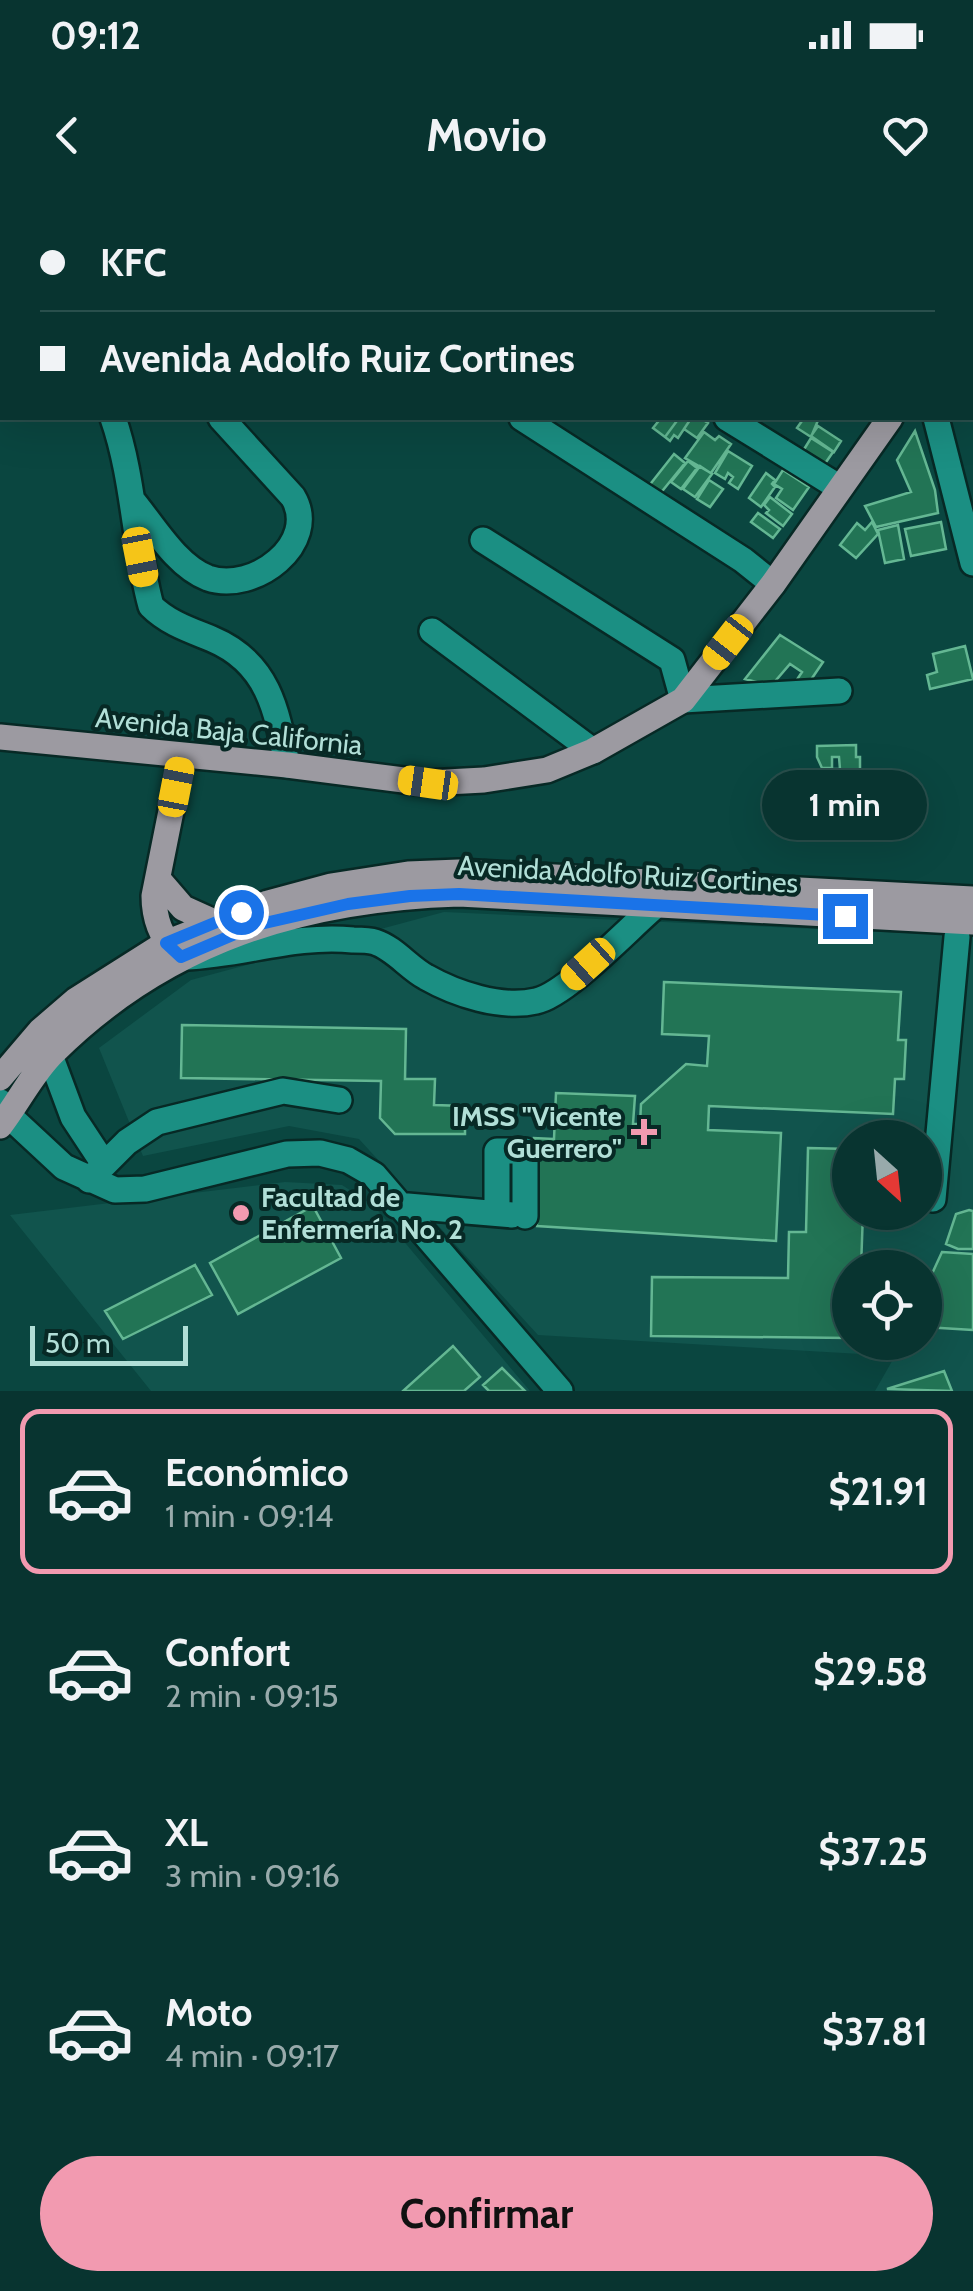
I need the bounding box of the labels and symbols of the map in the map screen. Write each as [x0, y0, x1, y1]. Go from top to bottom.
car [120, 525, 160, 589]
car [698, 609, 758, 675]
street label: Avenida Baja California [94, 700, 365, 762]
car [156, 755, 196, 819]
car [396, 764, 460, 802]
callout: 1 min [762, 771, 928, 841]
street label: Avenida Adolfo Ruiz Cortines [457, 848, 799, 900]
route start [219, 890, 264, 935]
route end [823, 894, 868, 939]
car [556, 933, 620, 995]
place label: IMSS "Vicente Guerrero" [452, 1099, 622, 1165]
marker: IMSS "Vicente Guerrero" [631, 1119, 657, 1145]
north arrow [832, 1120, 942, 1230]
place label: Facultad de Enfermería No. 2 [261, 1180, 463, 1246]
marker: Facultad de Enfermería No. 2 [230, 1202, 252, 1224]
scale bar [30, 1321, 188, 1366]

